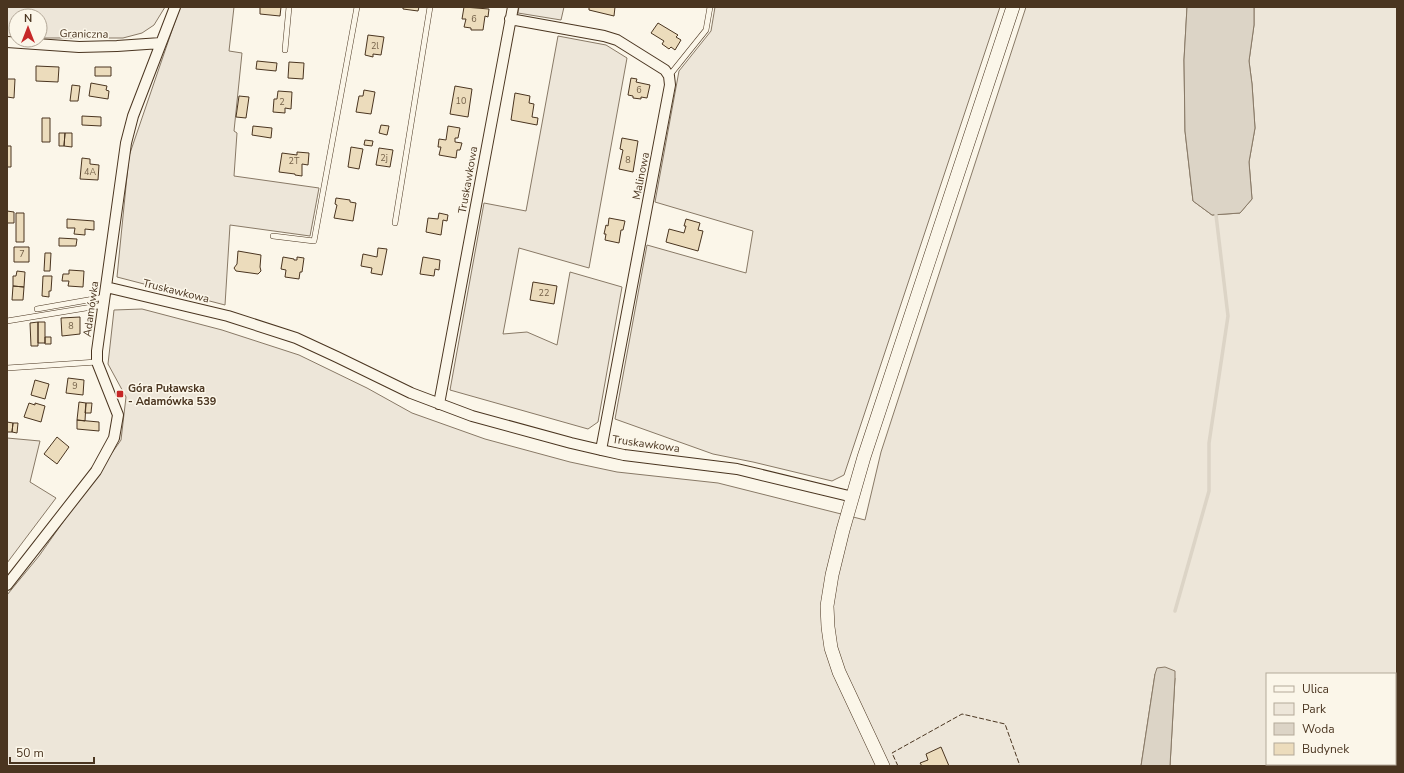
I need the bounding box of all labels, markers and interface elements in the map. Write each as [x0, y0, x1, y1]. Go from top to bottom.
north arrow [8, 8, 48, 48]
text: N [24, 11, 32, 26]
house number: 6 [471, 13, 477, 25]
street label: Graniczna [59, 26, 109, 42]
house number: 2l [371, 40, 379, 52]
house number: 6 [636, 84, 642, 96]
house number: 10 [456, 95, 466, 107]
house number: 2 [279, 96, 285, 108]
street label: Truskawkowa [455, 145, 481, 215]
street label: Malinowa [629, 151, 653, 201]
house number: 2j [380, 152, 388, 164]
house number: 8 [625, 154, 631, 166]
house number: 2T [289, 155, 300, 167]
house number: 4A [84, 166, 96, 178]
house number: 7 [19, 248, 25, 260]
street label: Truskawkowa [141, 275, 211, 307]
street label: Adamówka [80, 280, 102, 338]
house number: 22 [539, 287, 549, 299]
house number: 8 [68, 320, 74, 332]
house number: 9 [72, 380, 78, 392]
place label: Góra Puławska - Adamówka 539 [128, 381, 217, 409]
marker: Góra Puławska - Adamówka 539 [115, 389, 125, 399]
street label: Truskawkowa [611, 432, 681, 456]
legend [1266, 673, 1396, 765]
text: Ulica [1302, 681, 1329, 697]
text: Park [1302, 701, 1327, 717]
text: Woda [1302, 721, 1335, 737]
scale bar [10, 739, 94, 765]
text: Budynek [1302, 741, 1350, 757]
text: 50 m [16, 745, 44, 761]

